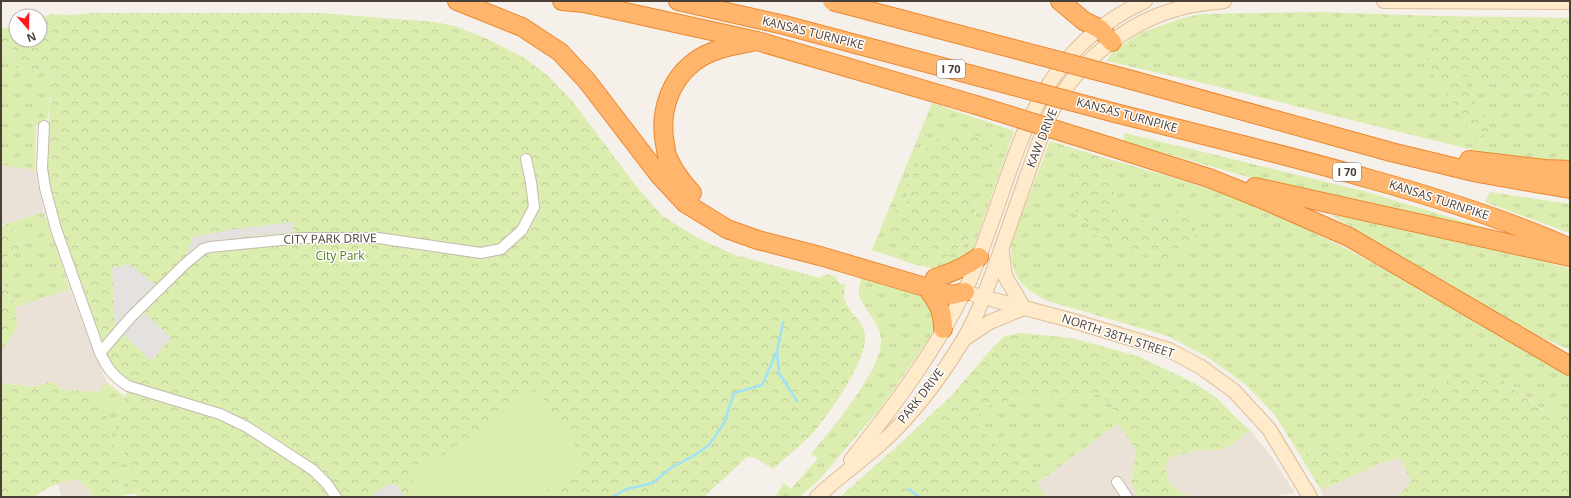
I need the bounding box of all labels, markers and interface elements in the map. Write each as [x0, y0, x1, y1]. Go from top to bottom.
north arrow [8, 8, 48, 48]
street label: KANSAS TURNPIKE [760, 12, 866, 53]
text: N [25, 29, 38, 46]
road number: I 70 [937, 60, 965, 78]
street label: KANSAS TURNPIKE [1075, 93, 1180, 136]
street label: KAW DRIVE [1022, 106, 1061, 170]
road number: I 70 [1333, 163, 1361, 181]
street label: KANSAS TURNPIKE [1387, 175, 1491, 224]
street label: CITY PARK DRIVE [283, 229, 377, 248]
park label: City Park [315, 247, 365, 264]
street label: NORTH 38TH STREET [1060, 309, 1177, 362]
street label: PARK DRIVE [894, 364, 948, 427]

